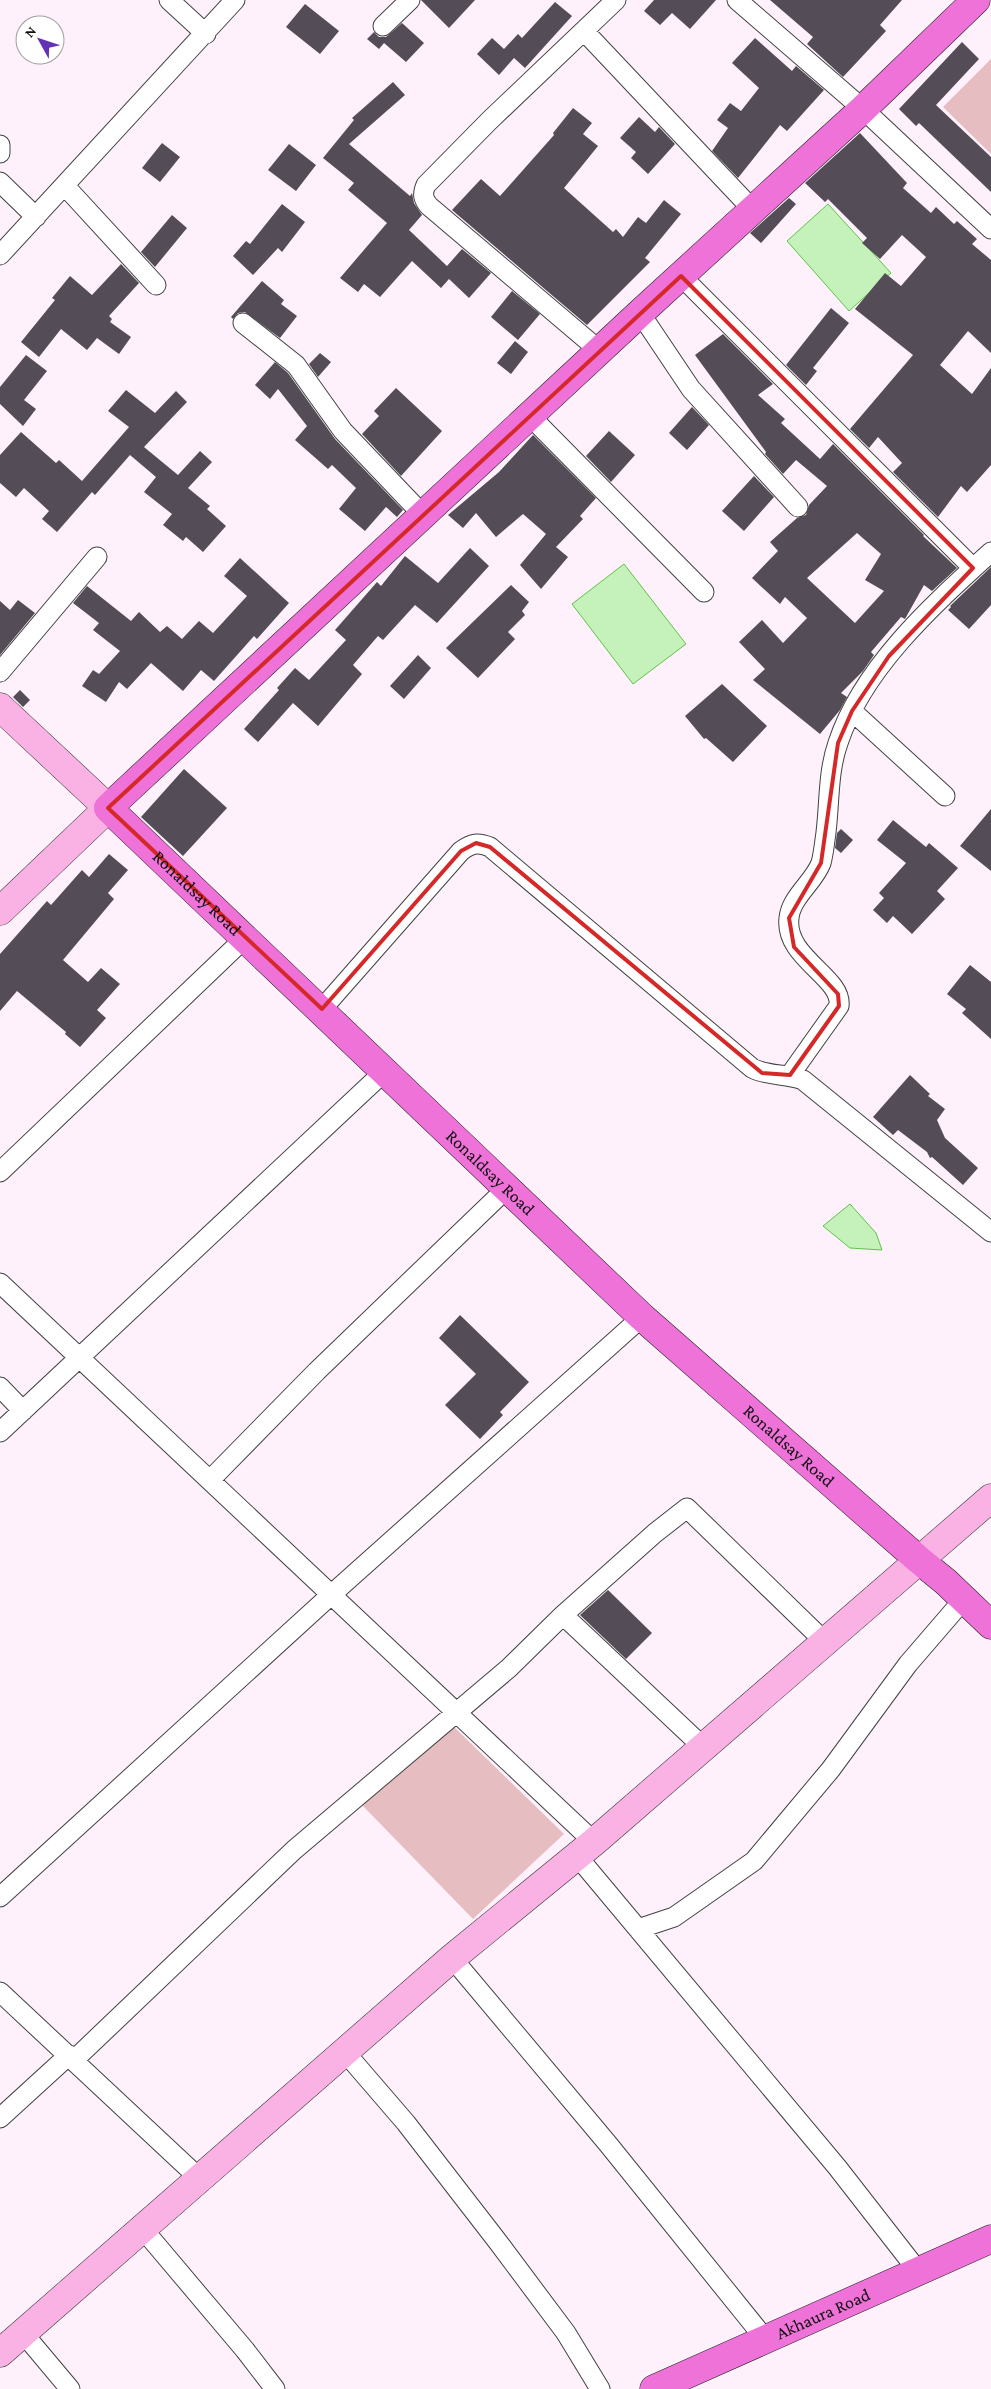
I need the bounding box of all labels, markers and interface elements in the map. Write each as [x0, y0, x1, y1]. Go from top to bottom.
north arrow [15, 15, 65, 65]
text: N [21, 22, 40, 40]
street label: Ronaldsay Road [149, 846, 246, 940]
street label: Ronaldsay Road [442, 1126, 539, 1219]
street label: Ronaldsay Road [739, 1401, 839, 1491]
street label: Akhaura Road [773, 2284, 874, 2343]

